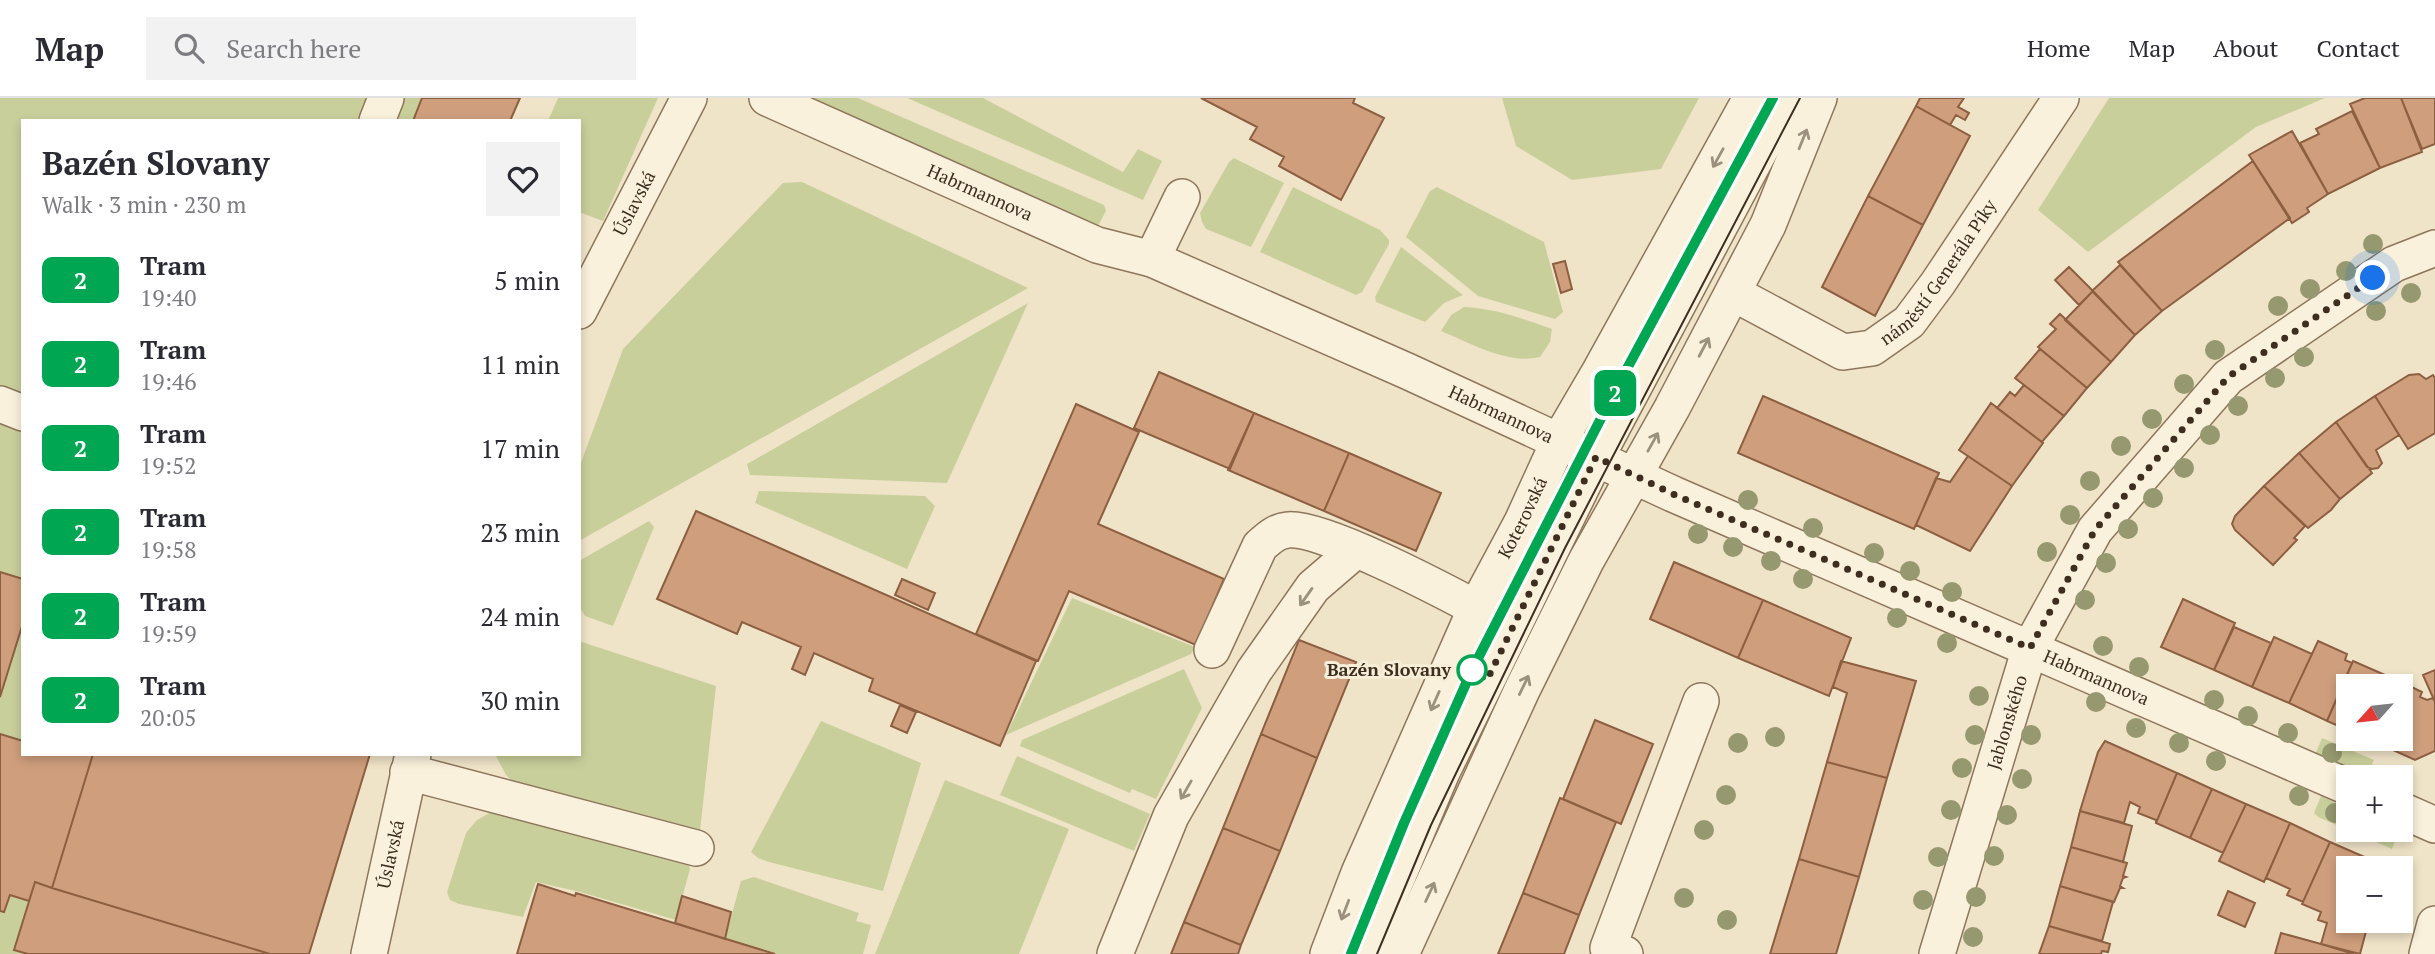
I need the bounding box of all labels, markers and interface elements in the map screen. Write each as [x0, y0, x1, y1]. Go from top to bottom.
search box [146, 17, 636, 80]
text: Map [35, 27, 104, 70]
icon: search [170, 29, 208, 67]
text: Search here [226, 31, 361, 65]
text: Home [2027, 32, 2091, 64]
text: Map [2129, 32, 2175, 64]
text: About [2213, 32, 2279, 64]
text: Contact [2317, 32, 2400, 64]
one-way arrow [1797, 129, 1810, 151]
text: Bazén Slovany [42, 141, 270, 184]
button: heart [486, 142, 560, 216]
one-way arrow [1711, 147, 1725, 167]
street label: Habrmannova [924, 158, 1037, 226]
street label: Úslavská [607, 167, 660, 240]
text: Walk · 3 min · 230 m [42, 189, 246, 220]
street label: náměstí Generála Píky [1875, 194, 2002, 350]
text: Tram [140, 248, 206, 282]
your location [2355, 260, 2390, 295]
text: 5 min [494, 263, 560, 297]
text: 2 [74, 264, 87, 296]
text: 19:40 [140, 282, 197, 313]
text: Tram [140, 332, 206, 366]
one-way arrow [1697, 338, 1711, 358]
text: 11 min [480, 347, 560, 381]
text: 2 [74, 348, 87, 380]
text: 19:46 [140, 366, 197, 397]
line badge: 2 [1592, 370, 1638, 416]
text: 2 [1608, 377, 1622, 409]
street label: Habrmannova [1445, 379, 1558, 448]
text: Tram [140, 416, 206, 450]
text: 17 min [480, 431, 560, 465]
text: 2 [74, 432, 87, 464]
one-way arrow [1647, 432, 1660, 453]
text: 19:52 [140, 450, 197, 481]
street label: Koterovská [1492, 473, 1552, 562]
text: Tram [140, 500, 206, 534]
text: 23 min [480, 515, 560, 549]
text: 2 [74, 516, 87, 548]
text: 19:58 [140, 534, 197, 565]
text: Tram [140, 584, 206, 618]
one-way arrow [1299, 587, 1314, 606]
text: 24 min [480, 599, 560, 633]
text: 2 [74, 600, 87, 632]
text: 19:59 [140, 618, 197, 649]
street label: Habrmannova [2040, 643, 2153, 710]
marker: Bazén Slovany [1457, 655, 1487, 685]
place label: Bazén Slovany [1327, 657, 1451, 681]
text: Tram [140, 668, 206, 702]
street label: Jablonského [1981, 672, 2032, 772]
north arrow [2336, 674, 2413, 751]
map controls [2336, 674, 2413, 933]
one-way arrow [1518, 675, 1532, 696]
text: 30 min [480, 683, 560, 717]
text: 2 [74, 684, 87, 716]
one-way arrow [1428, 690, 1441, 711]
text: 20:05 [140, 702, 197, 733]
button: + [2336, 765, 2413, 842]
one-way arrow [1179, 779, 1193, 799]
street label: Úslavská [371, 818, 409, 891]
button: − [2336, 856, 2413, 933]
one-way arrow [1423, 882, 1437, 903]
one-way arrow [1337, 899, 1350, 920]

